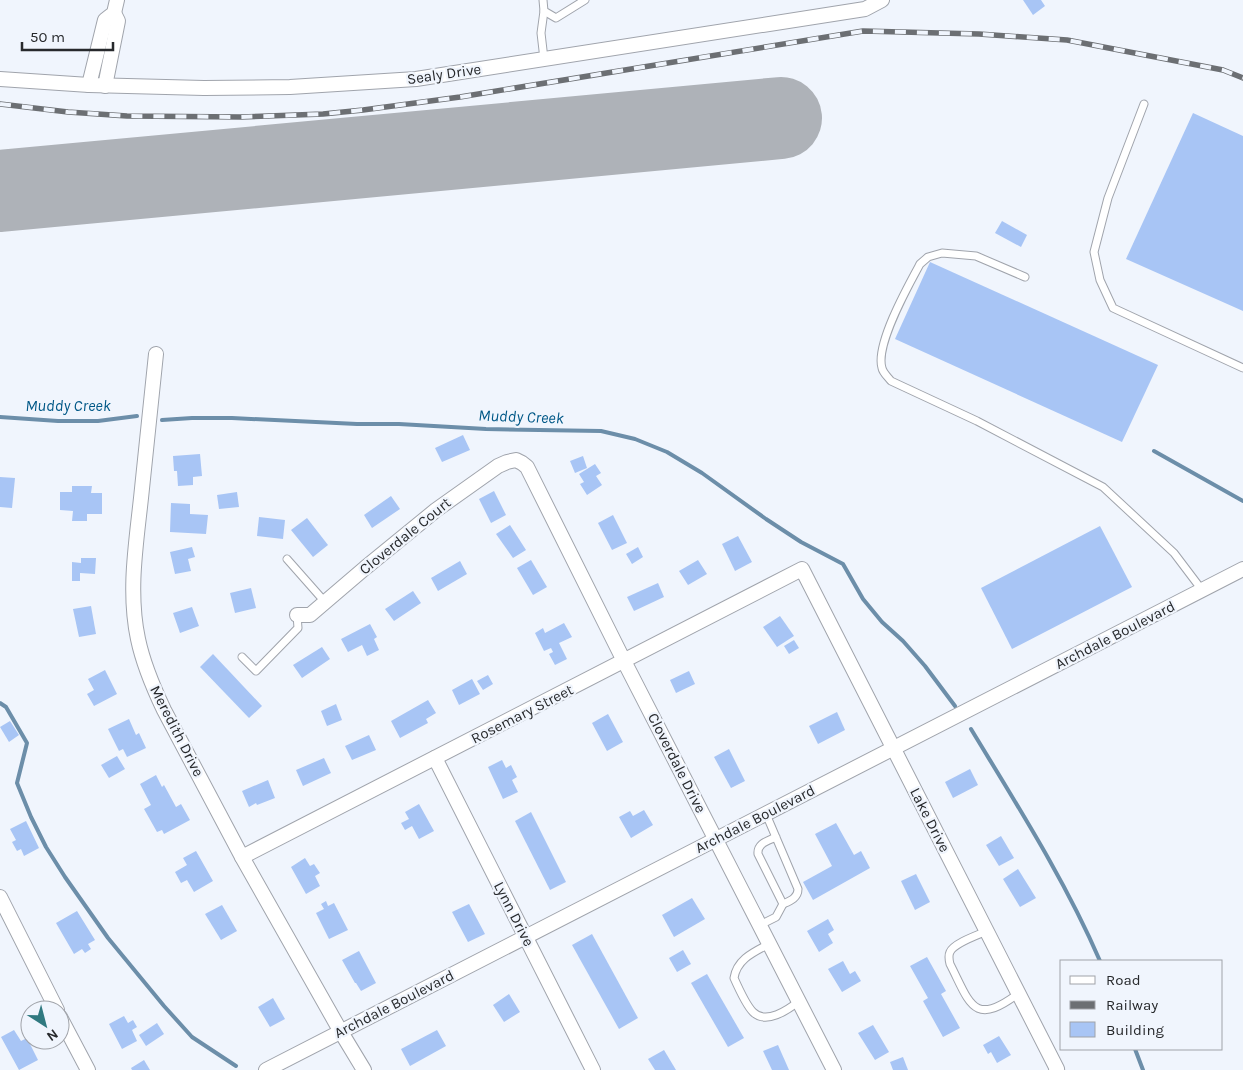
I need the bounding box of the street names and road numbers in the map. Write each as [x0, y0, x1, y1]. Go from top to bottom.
street label: Sealy Drive [406, 60, 482, 88]
street label: Cloverdale Court [356, 493, 455, 578]
street label: Archdale Boulevard [1052, 597, 1178, 673]
street label: Rosemary Street [468, 680, 576, 748]
street label: Meredith Drive [146, 682, 208, 780]
street label: Cloverdale Drive [644, 710, 710, 816]
street label: Archdale Boulevard [692, 781, 818, 857]
street label: Lake Drive [906, 785, 954, 855]
street label: Lynn Drive [490, 879, 538, 949]
street label: Archdale Boulevard [331, 966, 457, 1042]

